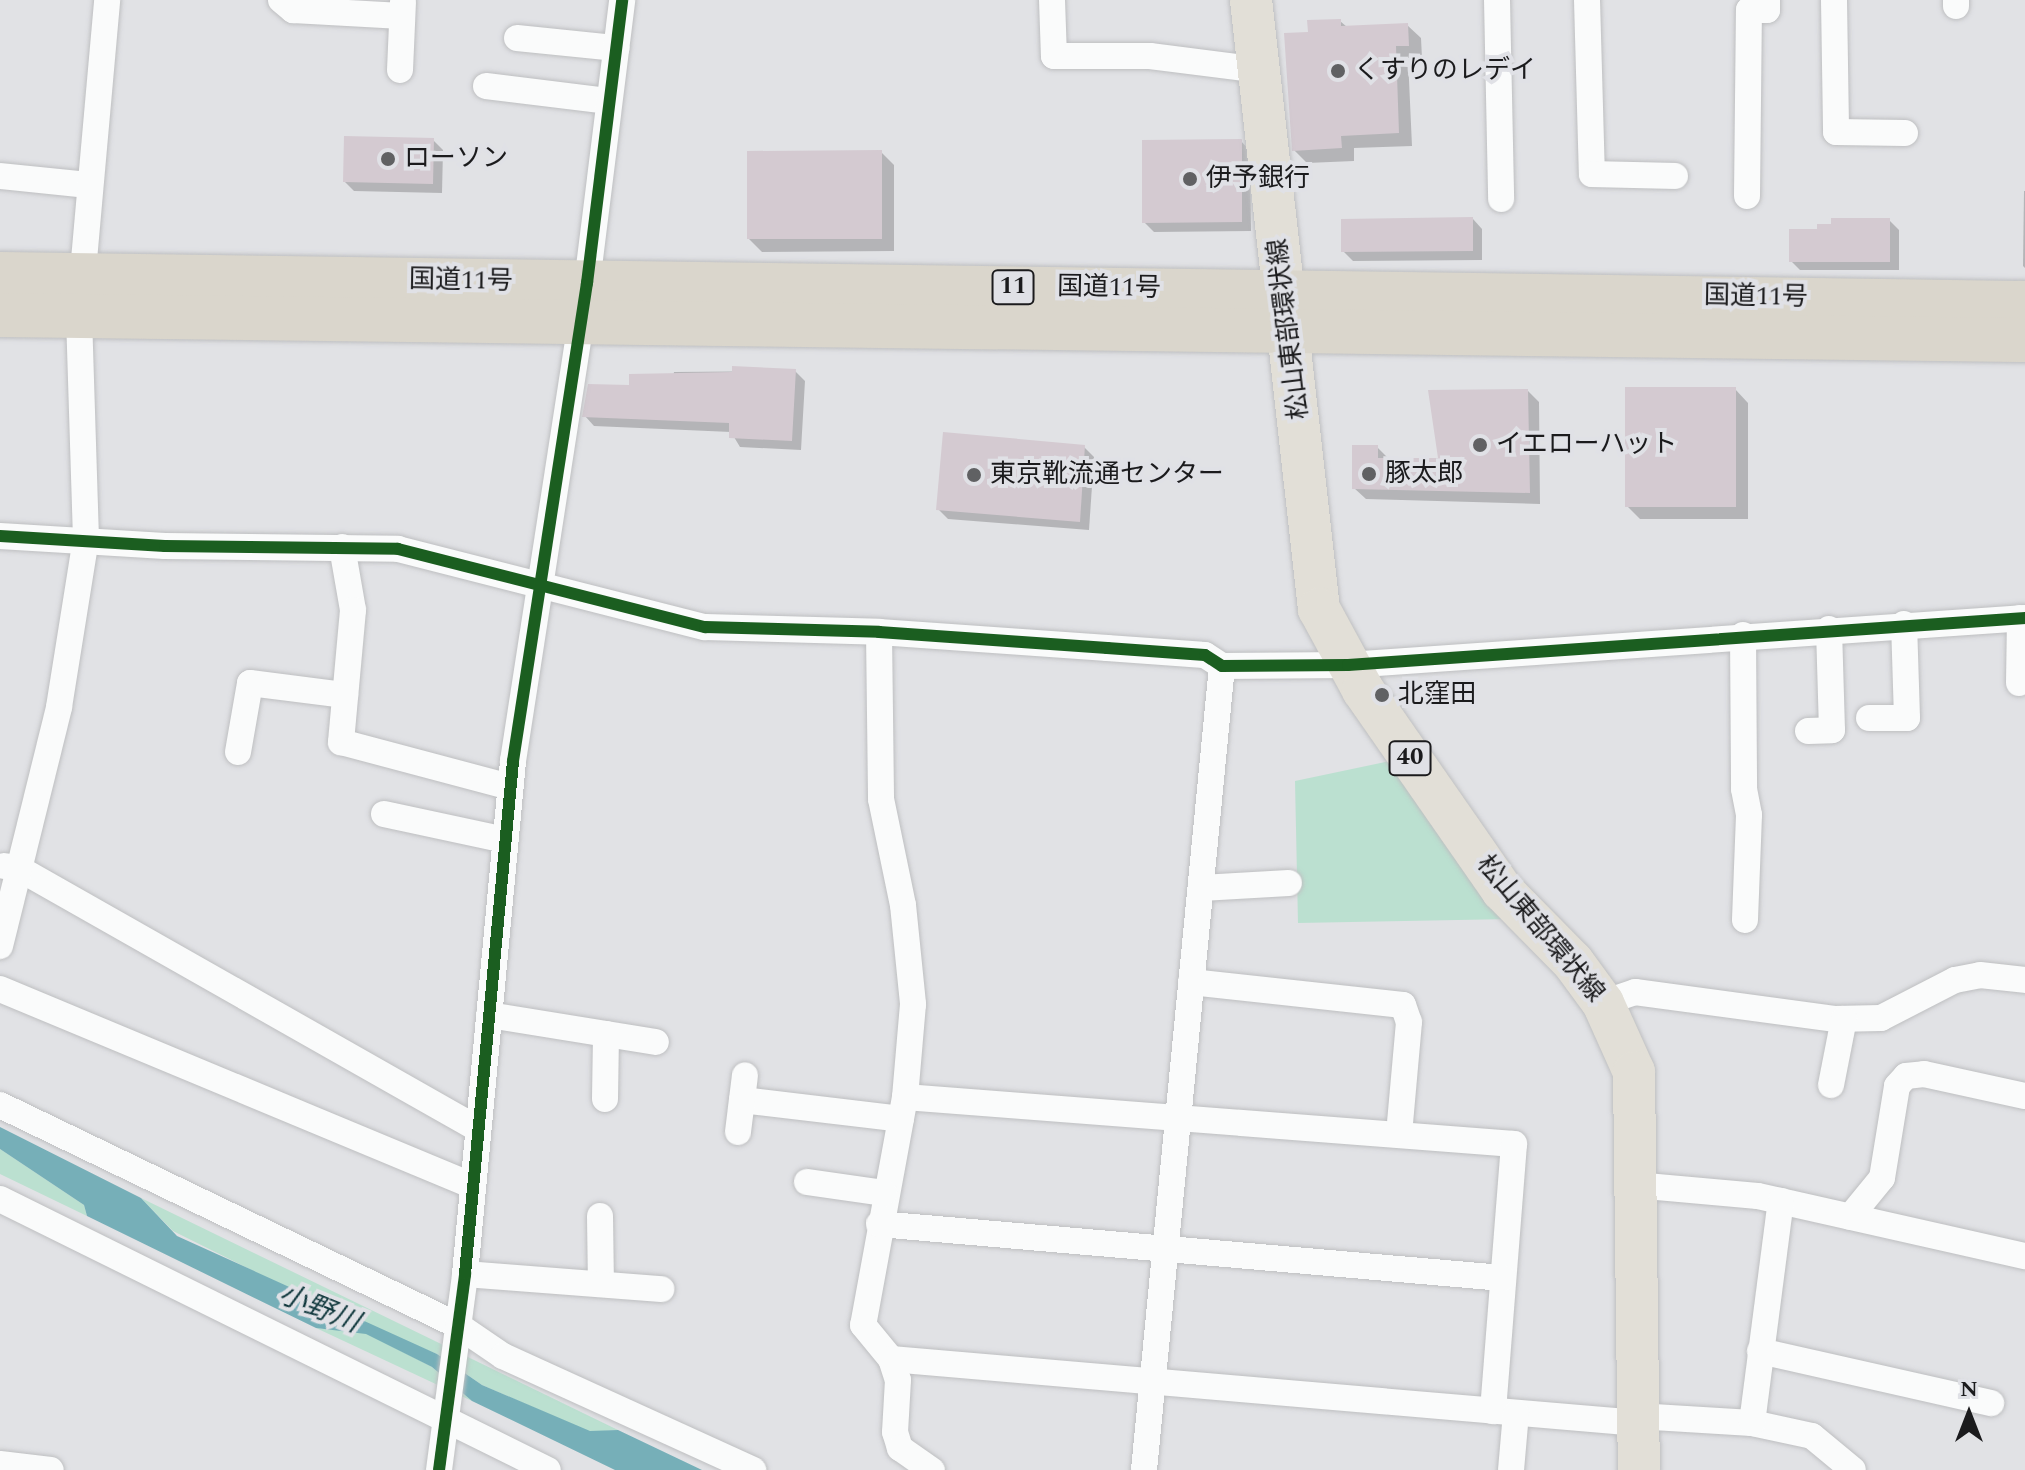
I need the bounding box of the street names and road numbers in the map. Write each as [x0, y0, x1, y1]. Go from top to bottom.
street label: 松山東部環状線 [1262, 237, 1316, 421]
street label: 国道11号 [409, 264, 513, 298]
road number: 11 [991, 267, 1035, 307]
street label: 国道11号 [1057, 271, 1161, 305]
street label: 国道11号 [1704, 280, 1808, 314]
road number: 40 [1388, 738, 1432, 778]
street label: 松山東部環状線 [1470, 849, 1610, 1009]

